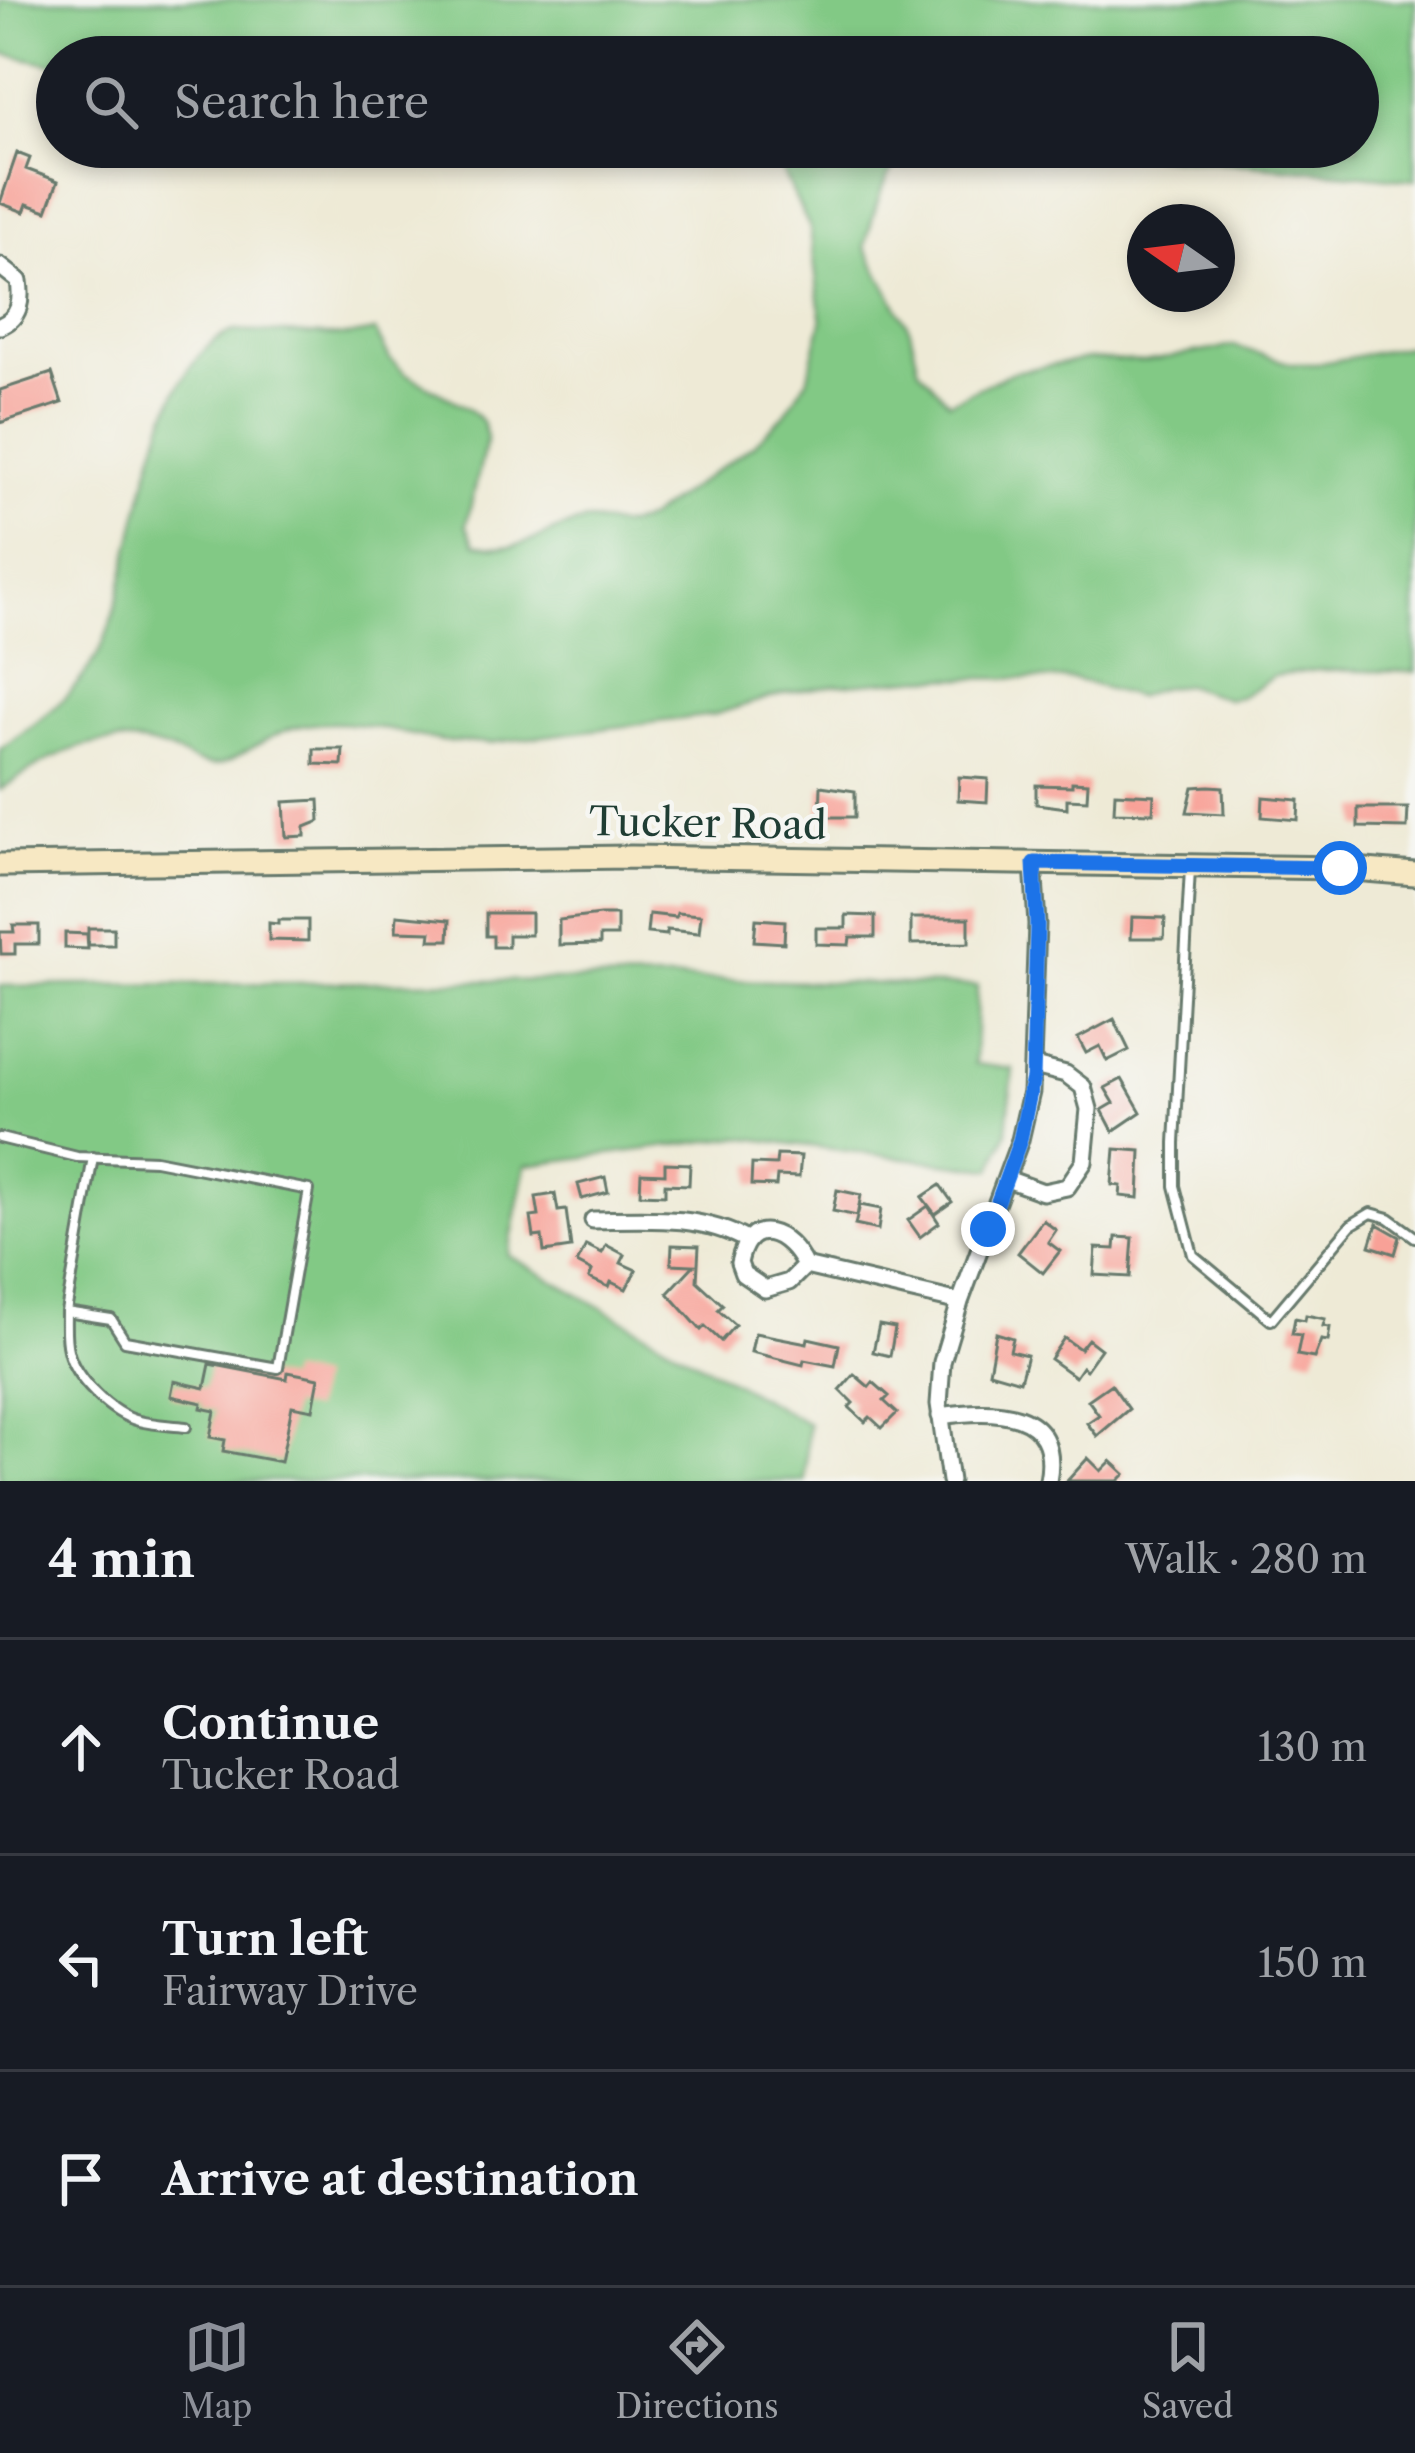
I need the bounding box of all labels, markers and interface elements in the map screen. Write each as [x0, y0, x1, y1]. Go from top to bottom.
search box [36, 36, 1379, 168]
icon: search [78, 69, 144, 135]
text: Search here [174, 74, 429, 130]
north arrow [1127, 204, 1235, 312]
street label: Tucker Road [589, 797, 827, 849]
route start [1313, 841, 1367, 895]
route end [961, 1202, 1015, 1256]
text: 4 min [48, 1528, 195, 1590]
text: Walk · 280 m [1125, 1535, 1367, 1583]
text: Continue [162, 1695, 379, 1751]
icon: ahead [48, 1714, 114, 1780]
text: 130 m [1258, 1723, 1367, 1771]
text: Tucker Road [162, 1751, 400, 1799]
text: Turn left [162, 1911, 368, 1967]
icon: left [48, 1930, 114, 1996]
text: 150 m [1258, 1939, 1367, 1987]
text: Fairway Drive [162, 1967, 418, 2015]
icon: arrive [48, 2146, 114, 2212]
text: Arrive at destination [162, 2151, 639, 2207]
tab: Map [182, 2314, 252, 2427]
tab: Directions [616, 2314, 779, 2427]
tab: Saved [1142, 2314, 1233, 2427]

